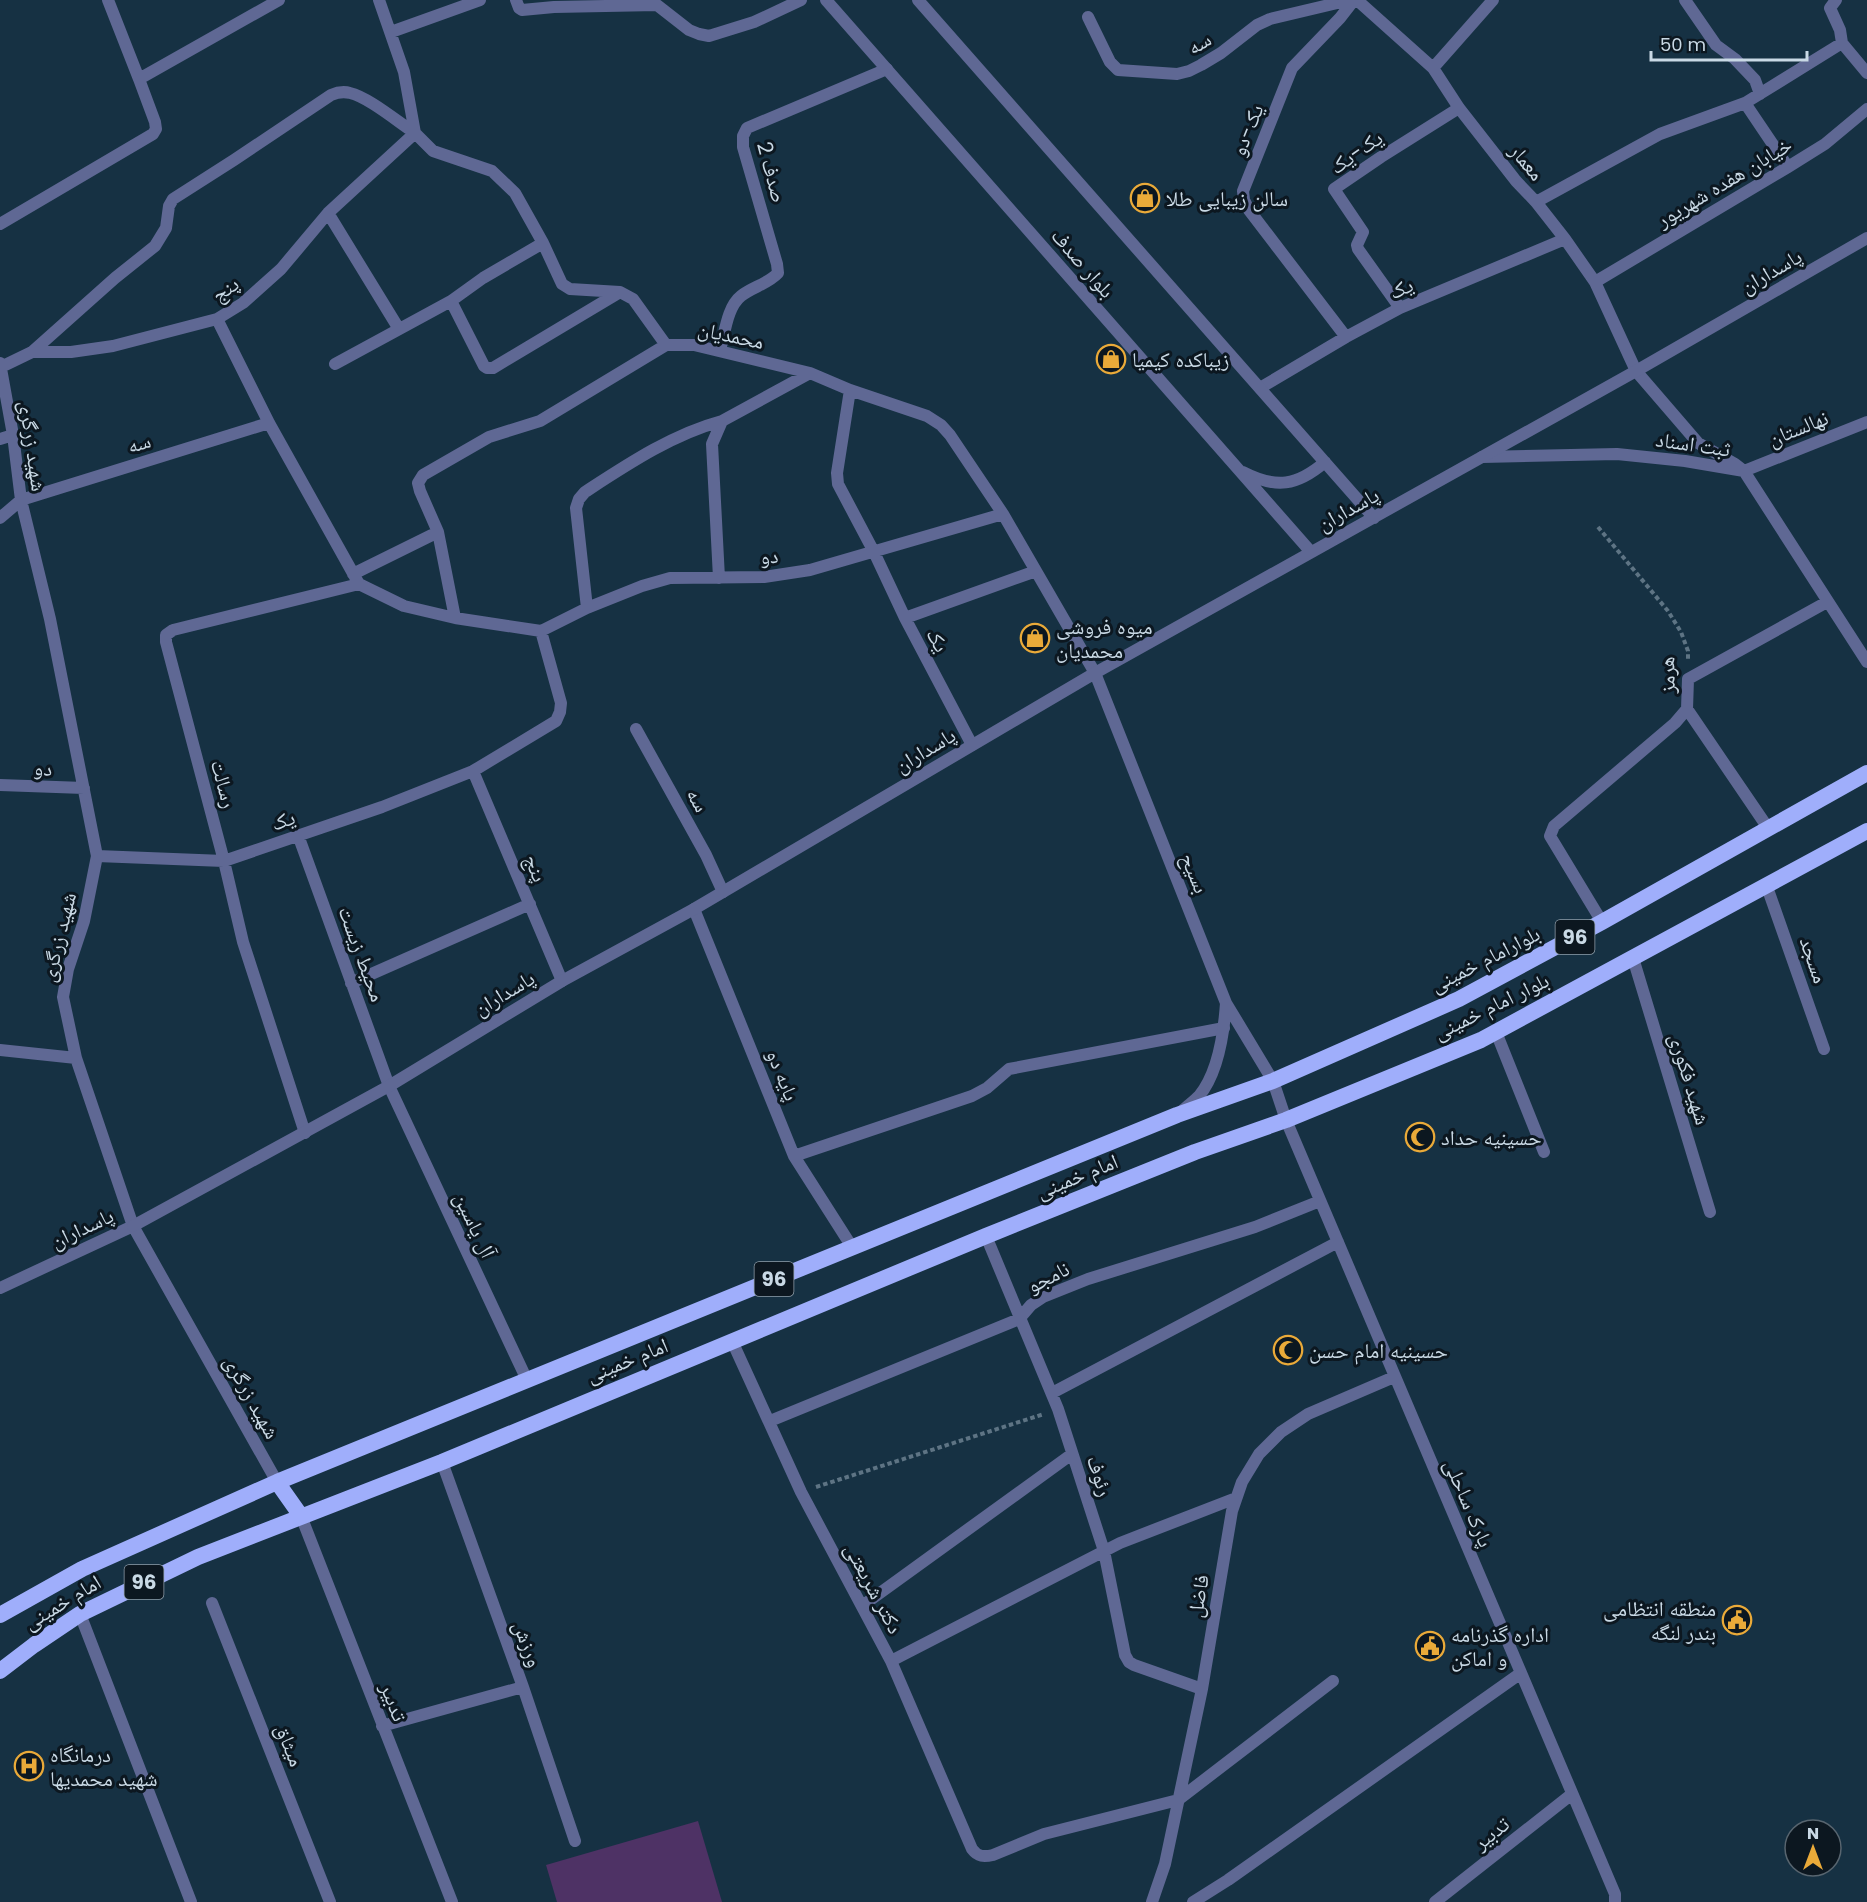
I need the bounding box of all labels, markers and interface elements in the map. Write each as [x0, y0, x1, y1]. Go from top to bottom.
scale bar [1651, 24, 1807, 62]
street label: سه [1181, 25, 1217, 61]
text: 50 m [1660, 32, 1706, 57]
street label: یک-دو [1224, 100, 1270, 160]
street label: یک-یک [1324, 123, 1388, 181]
street label: خیابان هفده شهریور [1650, 130, 1797, 234]
street label: معمار [1502, 136, 1551, 187]
street label: صدف 2 [750, 138, 794, 206]
shop icon: سالن زیبایی طلا [1129, 182, 1161, 214]
place label: سالن زیبایی طلا [1166, 184, 1288, 213]
street label: بلوار صدف [1045, 222, 1121, 304]
street label: پاسداران [1735, 242, 1807, 300]
street label: پنج [205, 269, 245, 309]
street label: یک [1384, 270, 1418, 306]
street label: محمدیان [695, 314, 767, 356]
shop icon: زیباکده کیمیا [1095, 343, 1127, 375]
place label: زیباکده کیمیا [1132, 345, 1229, 374]
street label: شهید زرگری [12, 399, 54, 493]
street label: نهالستان [1764, 403, 1832, 453]
street label: ثبت اسناد [1654, 424, 1732, 464]
street label: سه [124, 426, 154, 460]
street label: پاسداران [1312, 480, 1384, 538]
street label: دو [758, 541, 780, 571]
place label: میوه فروشی محمدیان [1056, 612, 1153, 665]
shop icon: میوه فروشی محمدیان [1019, 622, 1051, 654]
street label: یک [920, 623, 956, 657]
street label: هرمز [1652, 656, 1682, 695]
street label: پاسداران [889, 720, 961, 780]
street label: دو [33, 753, 53, 783]
street label: رسالت [204, 757, 244, 811]
street label: سه [680, 783, 716, 817]
street label: یک [267, 802, 299, 838]
street label: بسیح [1174, 848, 1216, 898]
street label: پنج [517, 850, 555, 886]
street label: شهید زرگری [33, 889, 83, 985]
street label: محیط زیست [331, 902, 393, 1006]
street label: بلوارامام خمینی [1425, 919, 1545, 999]
road number: 96 [1556, 920, 1594, 954]
street label: مسجد [1793, 933, 1835, 987]
street label: پاسداران [468, 963, 540, 1023]
street label: بلوار امام خمینی [1428, 965, 1554, 1047]
street label: شهید فکوری [1662, 1030, 1718, 1128]
street label: پایه دو [760, 1045, 806, 1105]
mosque icon: حسینیه حداد [1404, 1121, 1436, 1153]
place label: حسینیه حداد [1441, 1123, 1542, 1152]
street label: امام خمینی [1032, 1146, 1122, 1206]
street label: آل یاسین [447, 1187, 503, 1263]
street label: پاسداران [46, 1201, 118, 1255]
street label: نامجو [1022, 1254, 1074, 1300]
road number: 96 [754, 1262, 794, 1296]
street label: امام خمینی [582, 1330, 672, 1390]
mosque icon: حسینیه امام حسن [1272, 1334, 1304, 1366]
place label: حسینیه امام حسن [1309, 1336, 1448, 1365]
street label: شهید زرگری [217, 1350, 287, 1444]
street label: رئوف [1080, 1452, 1120, 1500]
street label: پارک ساحلی [1437, 1454, 1501, 1552]
street label: دکتر شریعتی [838, 1537, 910, 1639]
road number: 96 [124, 1565, 164, 1599]
street label: امام خمینی [18, 1567, 106, 1637]
street label: فاضل [1180, 1572, 1216, 1620]
place label: منطقه انتظامی بندر لنگه [1603, 1594, 1716, 1647]
public building icon: منطقه انتظامی بندر لنگه [1721, 1604, 1753, 1636]
street label: ورزش [506, 1617, 550, 1671]
place label: اداره گذرنامه و اماکن [1451, 1620, 1549, 1673]
public building icon: اداره گذرنامه و اماکن [1414, 1630, 1446, 1662]
street label: تدبیر [373, 1678, 415, 1725]
street label: میثاق [268, 1719, 312, 1771]
place label: درمانگاه شهید محمدیها [50, 1740, 158, 1793]
hospital icon: درمانگاه شهید محمدیها [13, 1750, 45, 1782]
street label: تدبیر [1466, 1810, 1515, 1857]
north arrow [1783, 1818, 1843, 1878]
text: N [1807, 1822, 1819, 1845]

